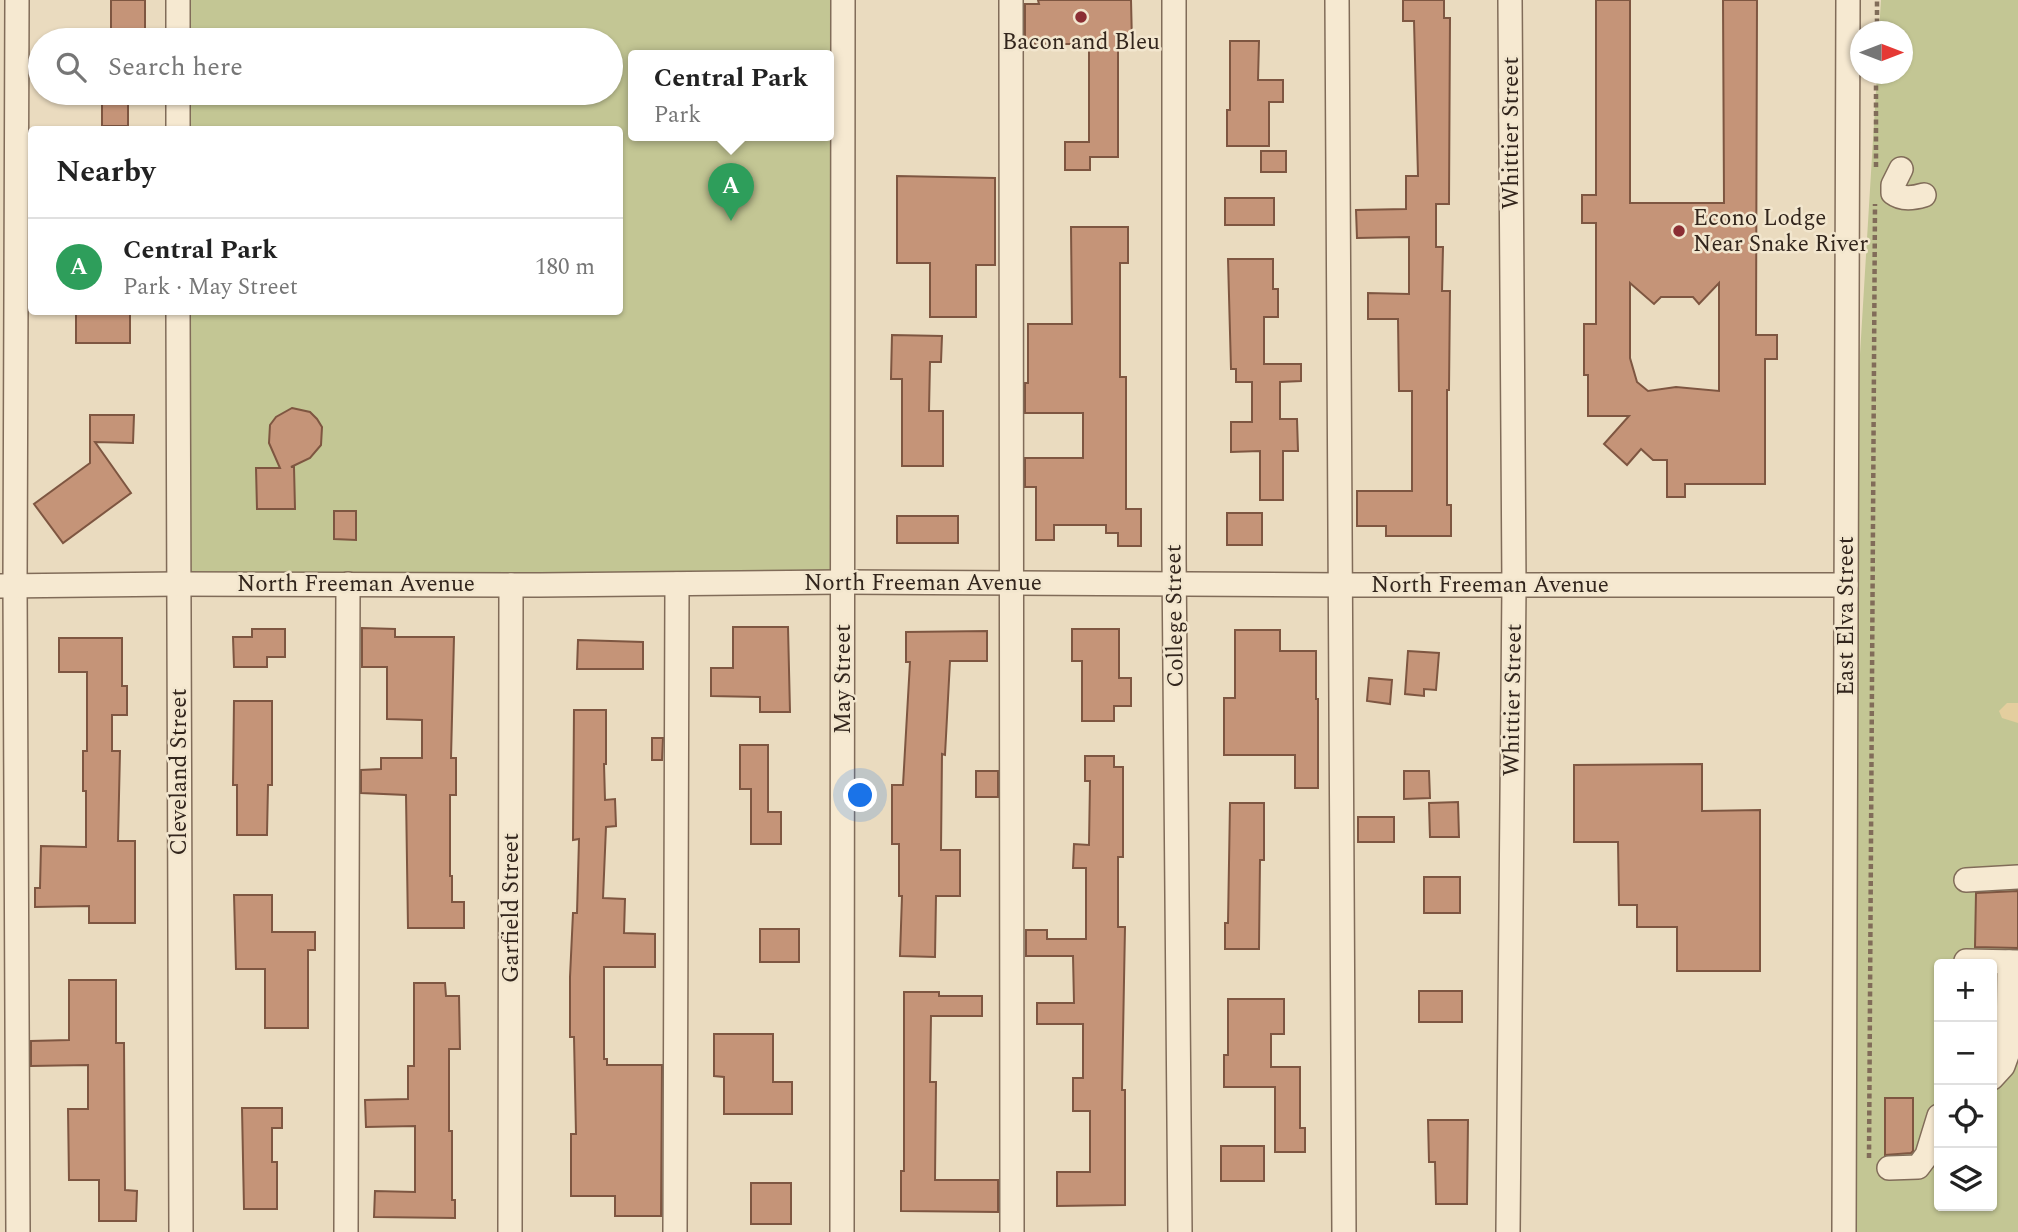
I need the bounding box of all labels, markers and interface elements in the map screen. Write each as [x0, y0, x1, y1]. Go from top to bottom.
marker: Bacon and Bleu [1073, 9, 1089, 25]
north arrow [1850, 21, 1913, 84]
place label: Bacon and Bleu [1002, 25, 1160, 60]
search box [28, 28, 623, 105]
text: Search here [108, 47, 243, 87]
icon: search [52, 48, 90, 86]
popup [628, 50, 834, 141]
street label: Whittier Street [1494, 57, 1529, 209]
text: Central Park [654, 58, 808, 98]
text: Park [654, 98, 701, 133]
text: Nearby [56, 149, 155, 195]
pin: A [708, 163, 754, 221]
place label: Econo Lodge Near Snake River [1693, 201, 1868, 262]
marker: Econo Lodge Near Snake River [1671, 223, 1687, 239]
text: Central Park [123, 230, 278, 270]
text: A [70, 250, 88, 285]
text: 180 m [535, 250, 595, 285]
text: Park · May Street [123, 270, 298, 305]
street label: East Elva Street [1829, 536, 1864, 696]
street label: College Street [1156, 544, 1194, 688]
street label: North Freeman Avenue [804, 566, 1042, 601]
street label: North Freeman Avenue [237, 567, 475, 602]
street label: North Freeman Avenue [1371, 568, 1609, 603]
street label: Whittier Street [1494, 623, 1532, 777]
street label: May Street [826, 624, 861, 734]
street label: Cleveland Street [162, 688, 197, 856]
your location [843, 778, 877, 812]
street label: Garfield Street [494, 833, 529, 983]
map controls [1934, 959, 1997, 1211]
button: + [1934, 959, 1997, 1022]
button: − [1934, 1022, 1997, 1085]
button: locate [1934, 1085, 1997, 1148]
button: layers [1934, 1148, 1997, 1211]

